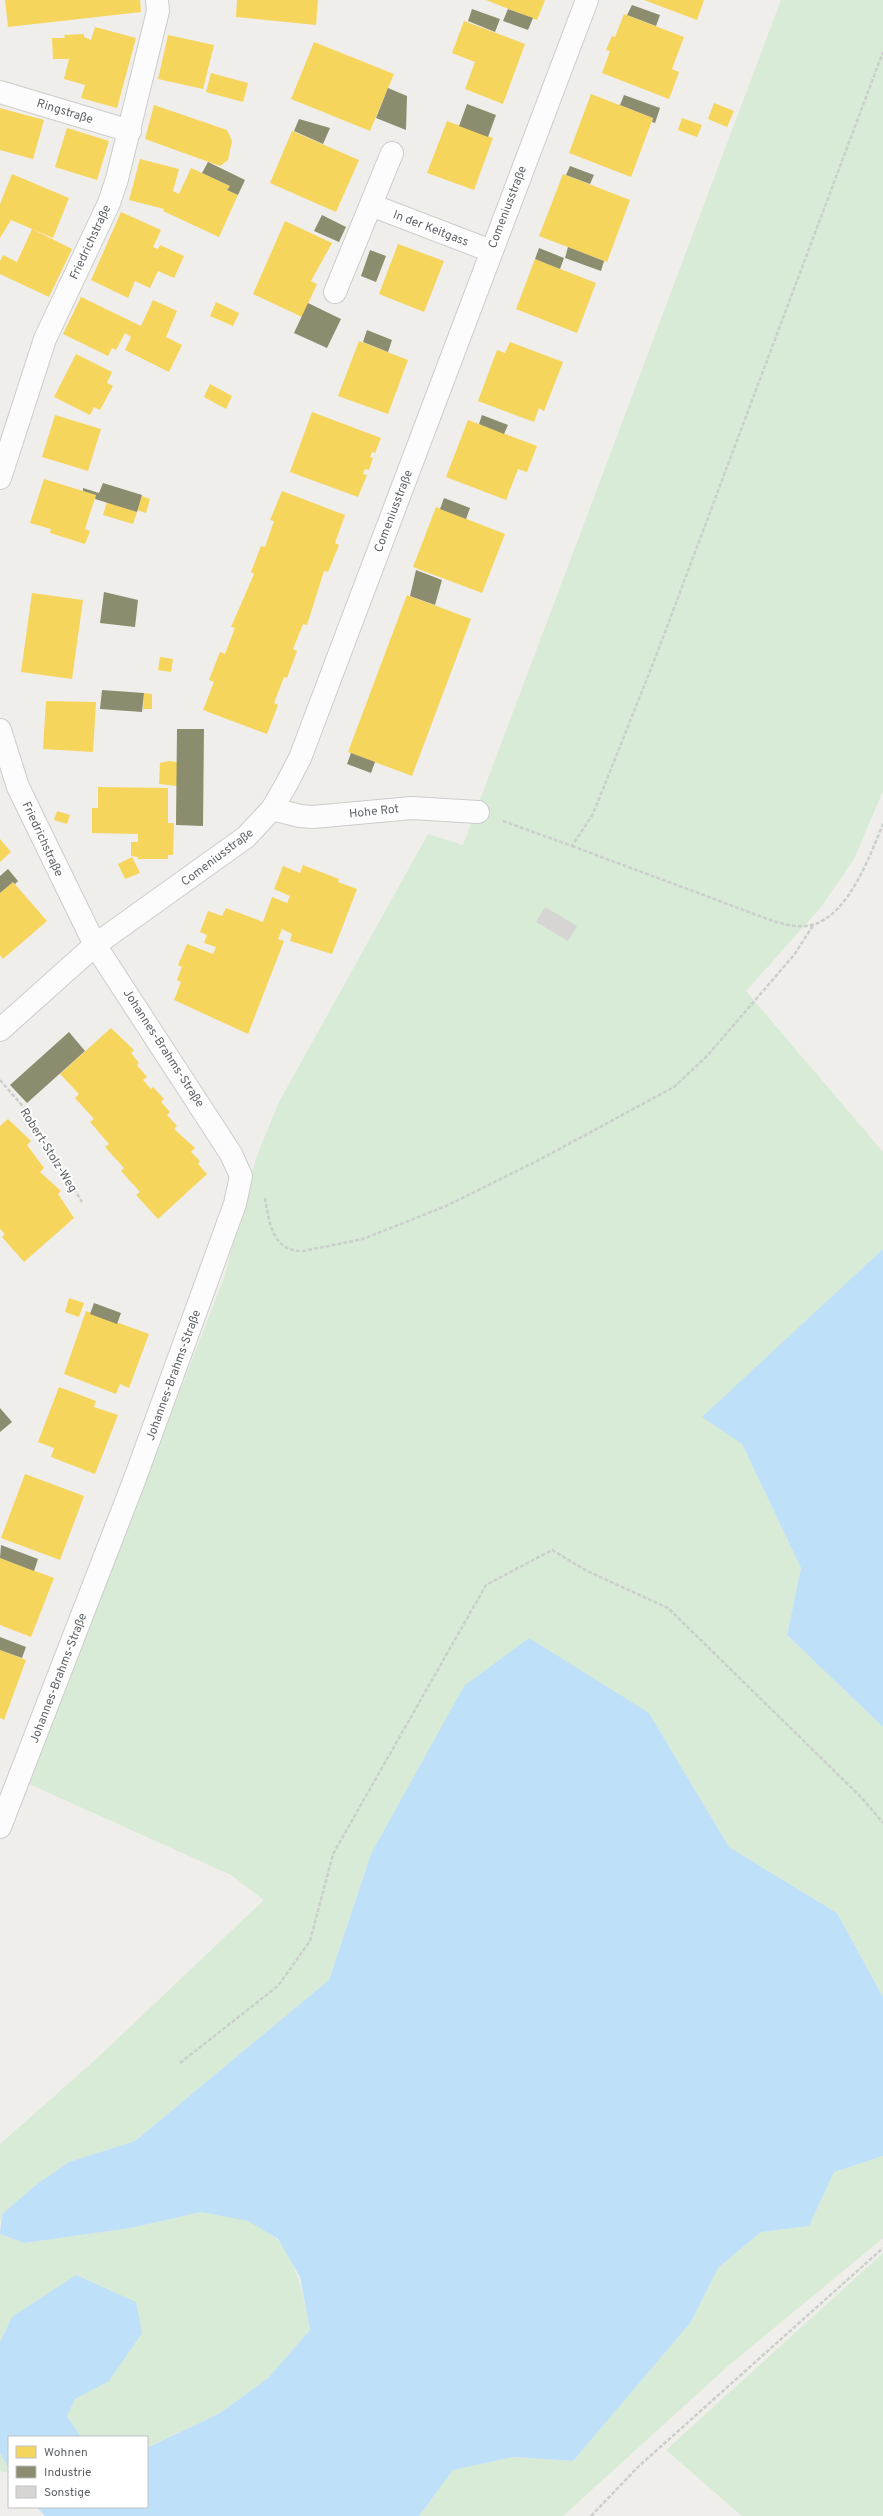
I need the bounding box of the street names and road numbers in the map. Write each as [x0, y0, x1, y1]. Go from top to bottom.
street label: Ringstraße [35, 96, 95, 128]
street label: Comeniusstraße [485, 164, 531, 251]
street label: Friedrichstraße [67, 202, 115, 282]
street label: In der Keitgass [391, 207, 471, 251]
street label: Comeniusstraße [371, 468, 417, 555]
street label: Friedrichstraße [18, 799, 66, 879]
street label: Hohe Rot [348, 801, 400, 823]
street label: Comeniusstraße [178, 825, 257, 890]
street label: Johannes-Brahms-Straße [119, 986, 207, 1111]
street label: Robert-Stolz-Weg [16, 1105, 81, 1196]
street label: Johannes-Brahms-Straße [143, 1308, 205, 1443]
street label: Johannes-Brahms-Straße [27, 1611, 91, 1746]

